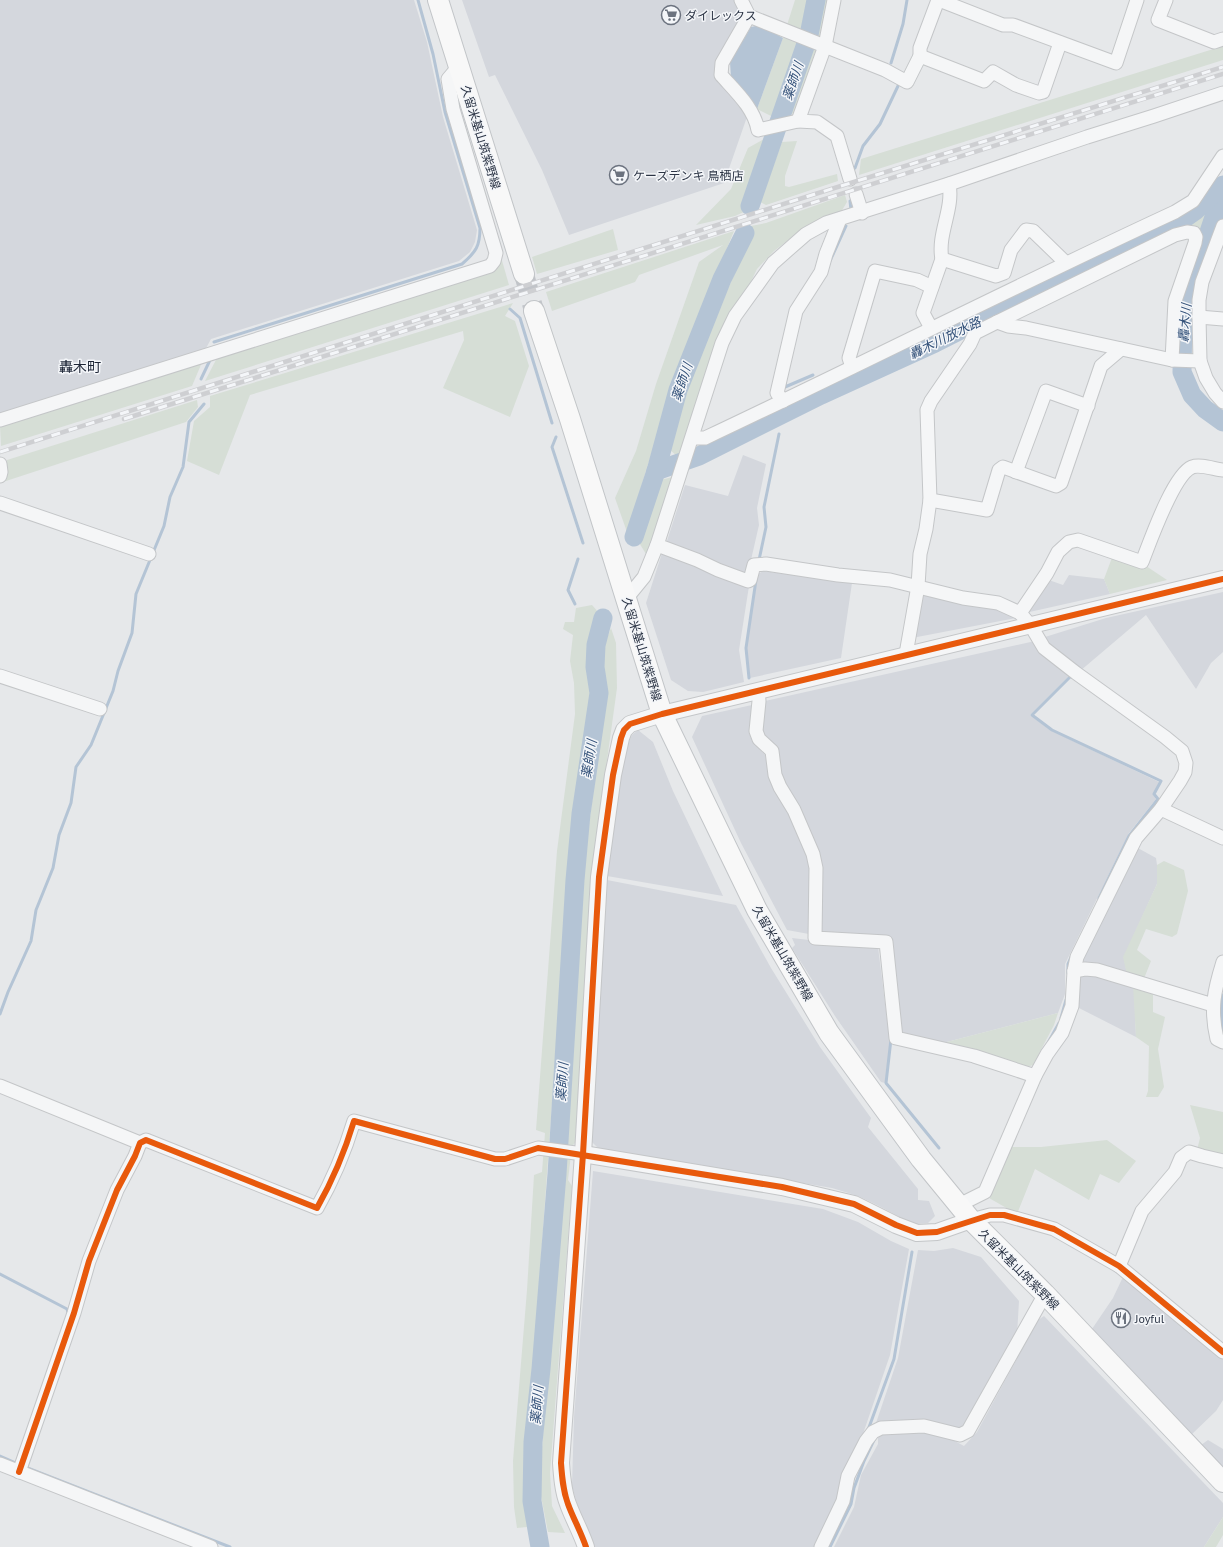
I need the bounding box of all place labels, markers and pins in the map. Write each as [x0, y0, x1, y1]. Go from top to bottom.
supermarket icon: ダイレックス [660, 4, 682, 26]
place label: ダイレックス [685, 8, 757, 23]
supermarket icon: ケーズデンキ 鳥栖店 [608, 164, 630, 186]
place label: ケーズデンキ 鳥栖店 [633, 168, 744, 183]
restaurant icon: Joyful [1110, 1307, 1132, 1329]
place label: Joyful [1134, 1311, 1165, 1326]

